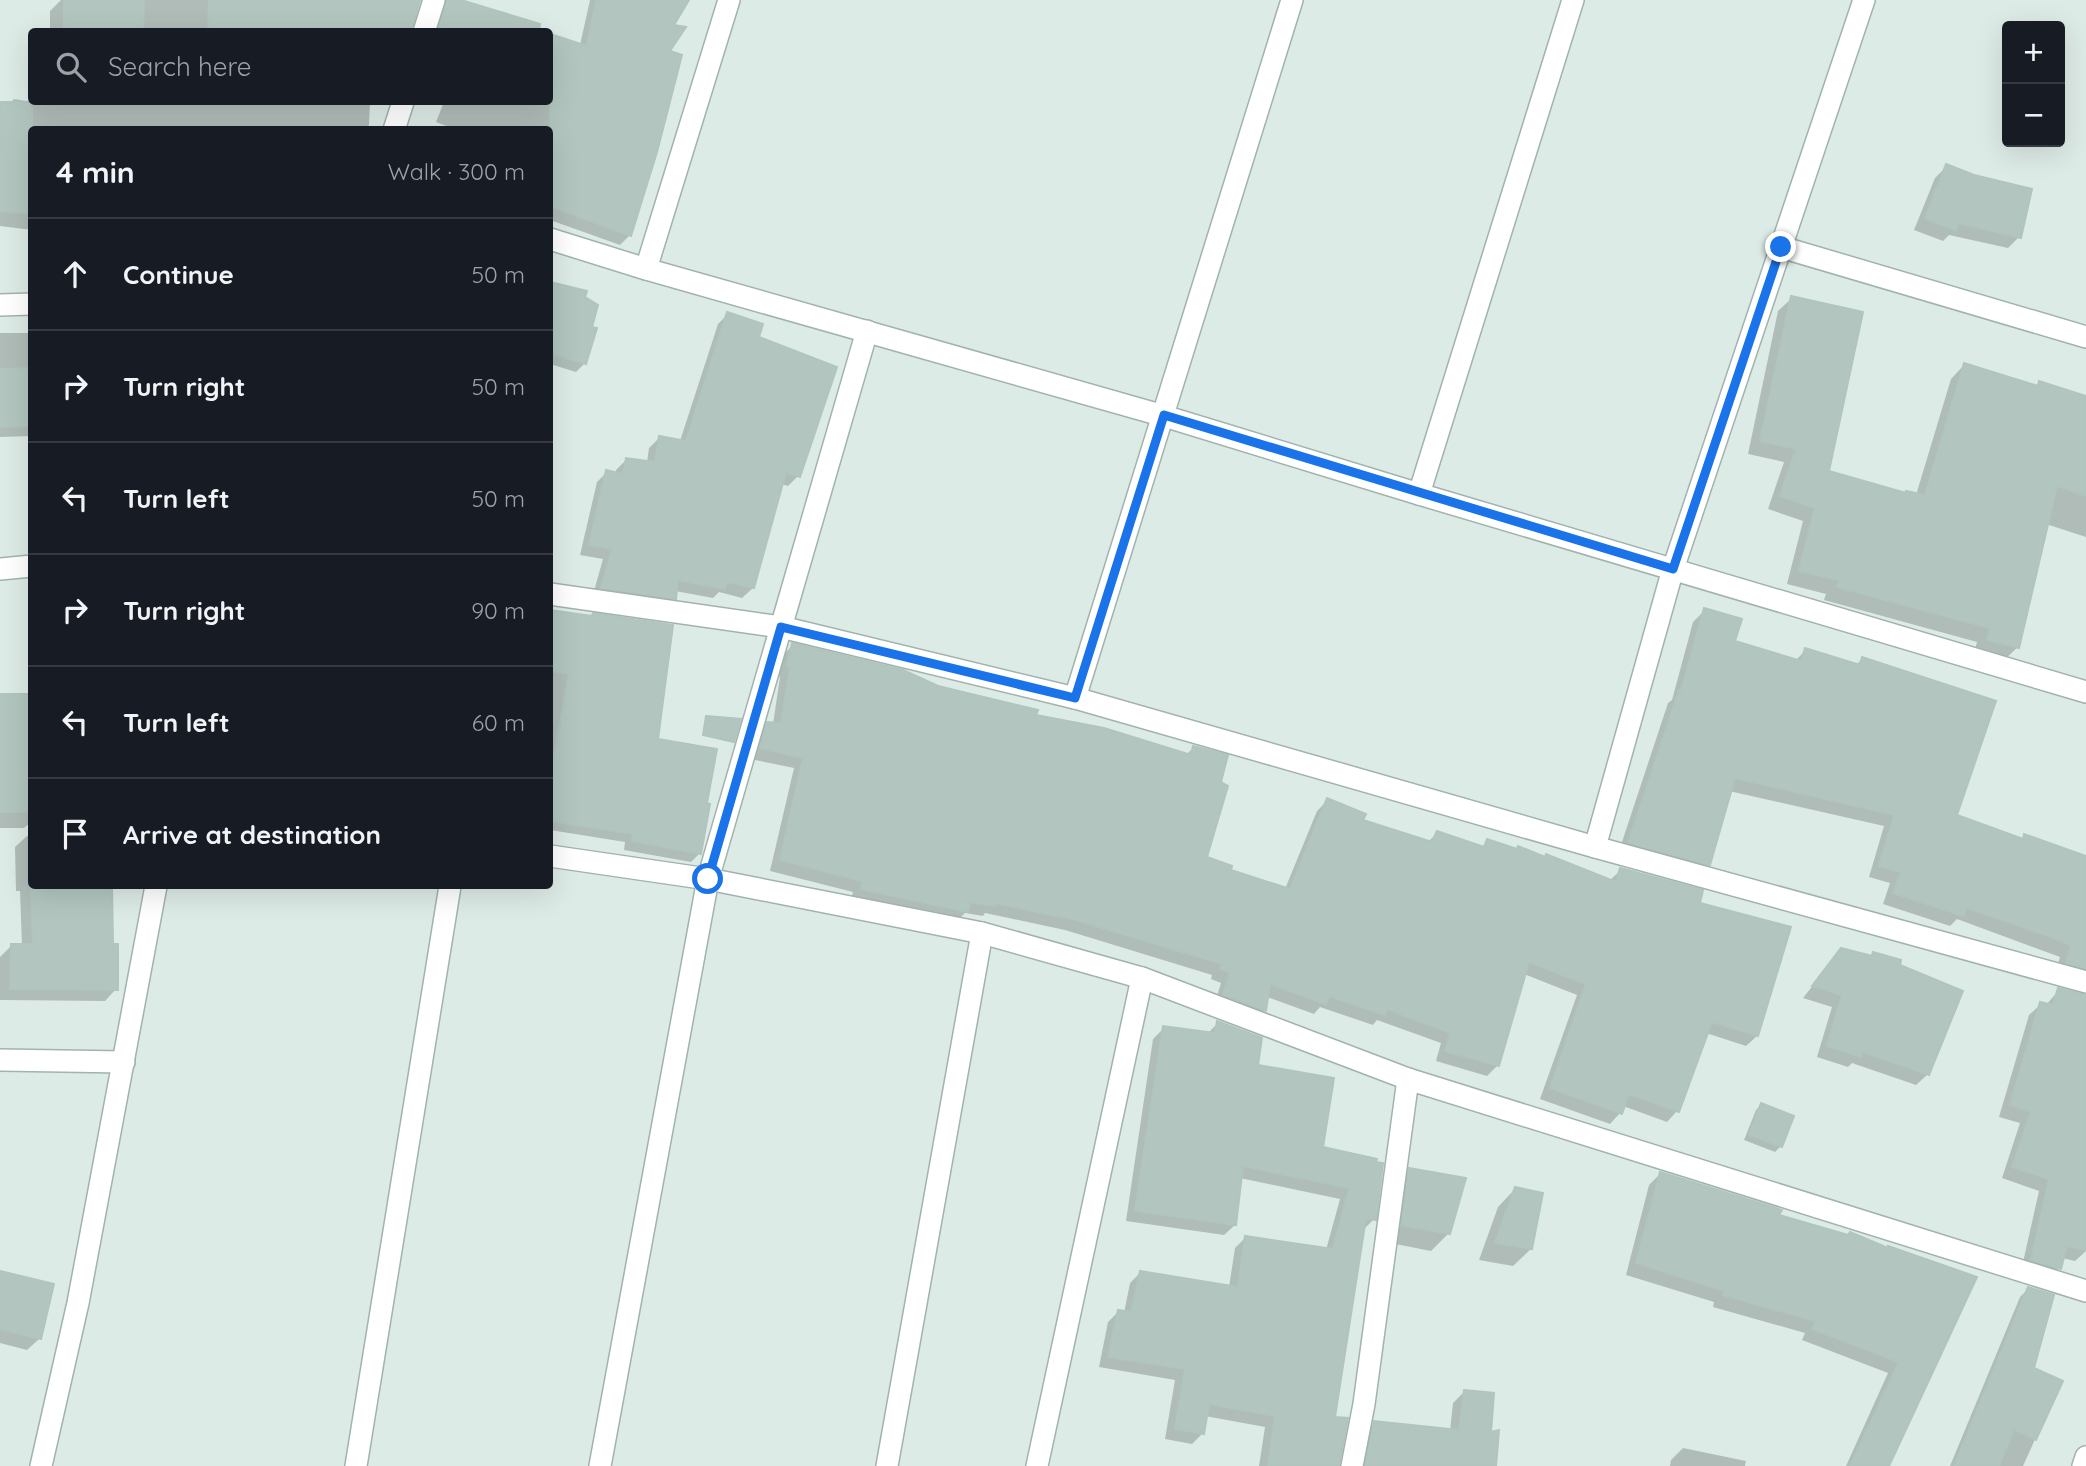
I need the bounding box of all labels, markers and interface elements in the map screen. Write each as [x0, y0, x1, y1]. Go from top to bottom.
map controls [2002, 21, 2065, 147]
button: + [2002, 21, 2065, 84]
search box [28, 28, 553, 105]
icon: search [52, 48, 90, 86]
text: Search here [108, 50, 252, 83]
button: − [2002, 84, 2065, 147]
text: 4 min [56, 153, 135, 191]
text: Walk · 300 m [388, 157, 525, 186]
route end [1765, 231, 1796, 262]
icon: ahead [56, 255, 94, 293]
text: Continue [123, 258, 234, 291]
text: 50 m [472, 260, 525, 289]
icon: right [56, 367, 94, 405]
text: Turn right [123, 370, 245, 403]
text: 50 m [472, 372, 525, 401]
icon: left [56, 479, 94, 517]
text: Turn left [123, 482, 230, 515]
text: 50 m [472, 484, 525, 513]
icon: right [56, 591, 94, 629]
text: Turn right [123, 594, 245, 627]
text: 90 m [471, 596, 525, 625]
icon: left [56, 703, 94, 741]
text: Turn left [123, 706, 230, 739]
text: 60 m [472, 708, 525, 737]
icon: arrive [56, 815, 94, 853]
text: Arrive at destination [123, 818, 381, 851]
route start [692, 863, 723, 894]

